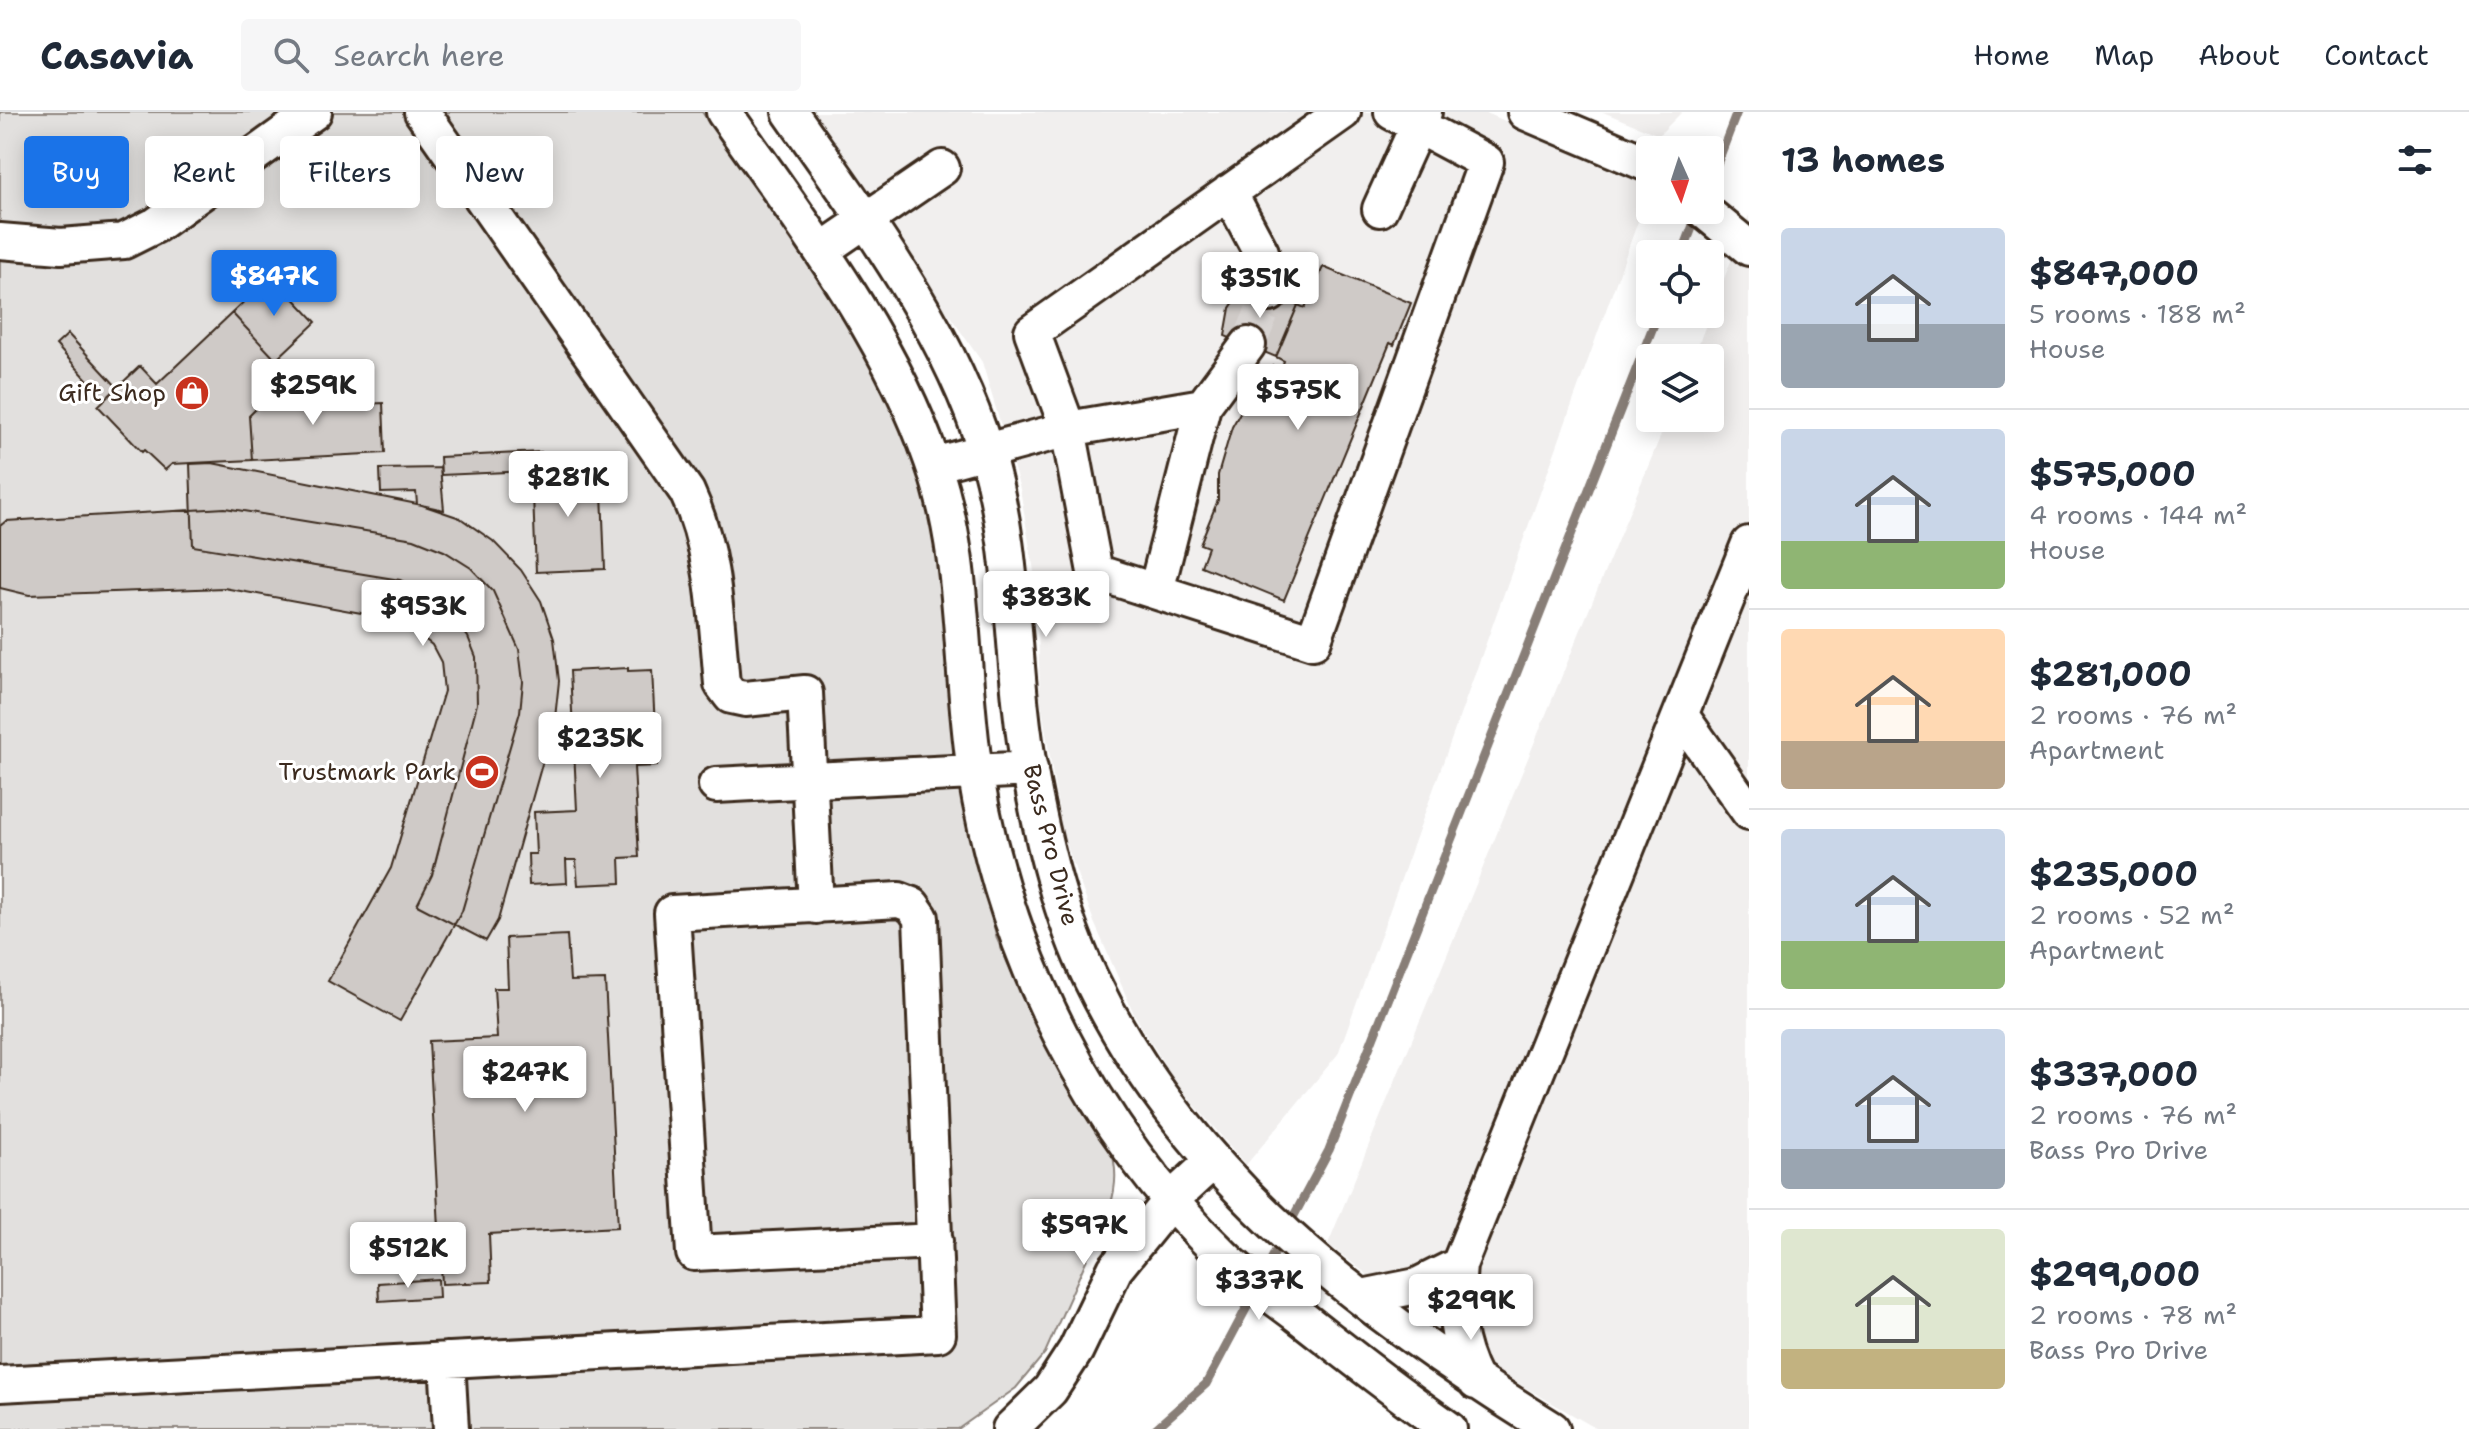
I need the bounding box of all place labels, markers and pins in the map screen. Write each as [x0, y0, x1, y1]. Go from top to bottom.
pin: $847K [218, 250, 330, 318]
pin: $351K [1204, 252, 1316, 320]
pin: $259K [257, 359, 369, 427]
pin: $575K [1242, 364, 1354, 432]
shop icon: Gift Shop [173, 374, 211, 412]
place label: Gift Shop [58, 377, 166, 409]
pin: $281K [512, 451, 624, 519]
pin: $383K [990, 571, 1102, 639]
pin: $953K [367, 580, 479, 648]
pin: $235K [544, 712, 656, 780]
sports icon: Trustmark Park [463, 753, 501, 791]
place label: Trustmark Park [278, 756, 456, 788]
pin: $247K [469, 1046, 581, 1114]
pin: $597K [1028, 1199, 1140, 1267]
pin: $512K [352, 1222, 464, 1290]
pin: $337K [1203, 1254, 1315, 1322]
pin: $299K [1415, 1274, 1527, 1342]

